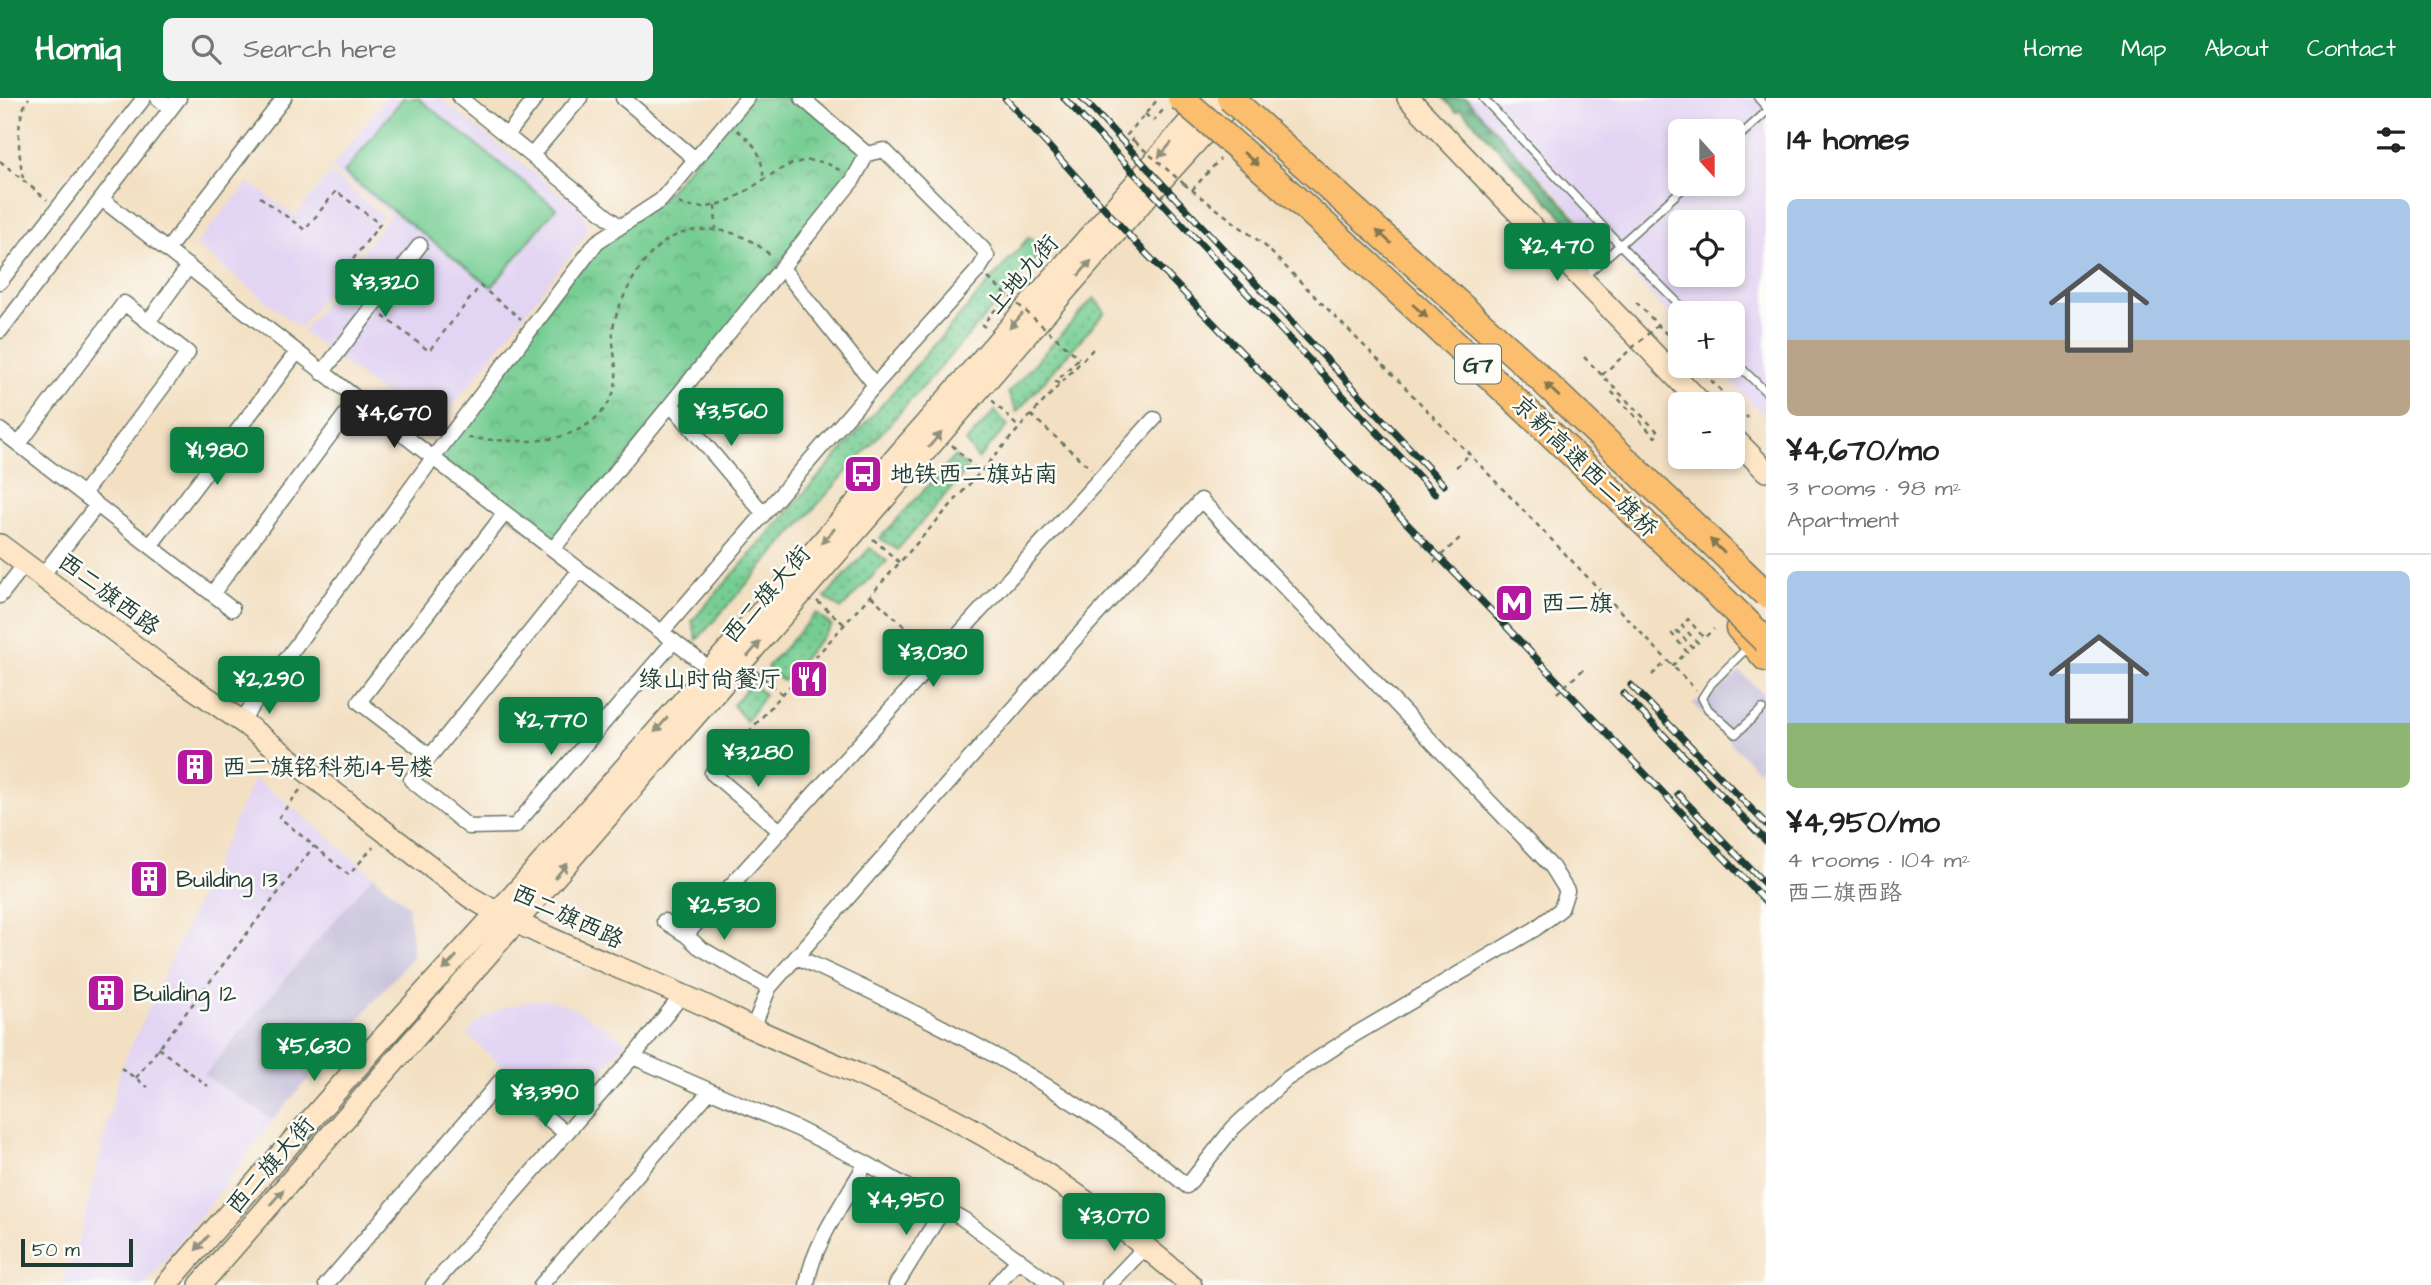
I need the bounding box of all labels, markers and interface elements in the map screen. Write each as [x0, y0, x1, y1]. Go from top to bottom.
search box [163, 18, 653, 81]
text: Homiq [35, 26, 121, 72]
icon: search [187, 30, 225, 68]
text: Search here [243, 31, 397, 67]
text: Home [2023, 32, 2083, 66]
text: Map [2121, 32, 2166, 66]
text: About [2204, 32, 2269, 66]
text: Contact [2307, 32, 2396, 66]
north arrow [1668, 119, 1745, 196]
map controls [1668, 119, 1745, 469]
text: 14 homes [1787, 119, 1910, 161]
icon: filters [2372, 121, 2410, 159]
one-way arrow [1158, 141, 1173, 158]
one-way arrow [1243, 151, 1260, 166]
button: locate [1668, 210, 1745, 287]
pin: ¥2,470 [1500, 223, 1614, 283]
street label: 上地九街 [978, 227, 1067, 322]
one-way arrow [1375, 229, 1393, 245]
text: ¥2,470 [1520, 230, 1594, 262]
icon: home [2036, 245, 2162, 371]
pin: ¥3,320 [328, 260, 442, 319]
one-way arrow [1077, 260, 1092, 277]
text: ¥3,320 [351, 266, 419, 298]
button: + [1668, 301, 1745, 378]
one-way arrow [1411, 303, 1428, 319]
one-way arrow [1008, 312, 1024, 330]
road number: G7 [1455, 344, 1501, 384]
one-way arrow [1544, 382, 1561, 398]
pin: ¥3,560 [674, 388, 788, 448]
street label: 京新高速西二旗桥 [1503, 388, 1665, 546]
pin: ¥4,670 [337, 390, 451, 450]
button: − [1668, 392, 1745, 469]
text: ¥3,560 [694, 395, 768, 427]
text: ¥4,670 [356, 397, 432, 429]
pin: ¥1,980 [160, 428, 274, 487]
text: ¥4,670/mo [1787, 430, 1939, 472]
one-way arrow [927, 431, 943, 449]
text: ¥1,980 [186, 434, 248, 466]
bus stop icon: 地铁西二旗站南 [842, 453, 884, 495]
place label: 地铁西二旗站南 [890, 458, 1058, 492]
text: 3 rooms · 98 m² [1787, 472, 1961, 504]
text: Apartment [1787, 504, 1899, 536]
one-way arrow [820, 527, 836, 545]
street label: 西二旗大街 [715, 538, 819, 651]
one-way arrow [1709, 539, 1726, 555]
street label: 西二旗西路 [50, 545, 167, 644]
metro station icon: 西二旗 [1493, 582, 1535, 624]
place label: 西二旗 [1541, 587, 1613, 621]
icon: home [2036, 616, 2162, 742]
pin: ¥3,030 [876, 630, 990, 689]
text: ¥3,030 [899, 636, 967, 668]
one-way arrow [746, 640, 762, 658]
pin: ¥2,290 [212, 656, 326, 716]
restaurant icon: 绿山时尚餐厅 [788, 658, 830, 700]
text: ¥2,290 [234, 663, 304, 695]
place label: 绿山时尚餐厅 [638, 663, 782, 697]
pin: ¥2,770 [494, 698, 608, 757]
text: ¥2,770 [515, 704, 587, 736]
one-way arrow [653, 716, 669, 734]
pin: ¥3,280 [701, 730, 815, 789]
text: ¥3,280 [723, 736, 793, 768]
building icon: 西二旗铭科苑14号楼 [174, 746, 216, 788]
place label: 西二旗铭科苑14号楼 [222, 751, 433, 785]
text: ¥4,950/mo [1787, 802, 1940, 844]
text: 4 rooms · 104 m² [1787, 844, 1970, 876]
building icon: Building 13 [128, 858, 170, 900]
one-way arrow [553, 862, 568, 879]
place label: Building 13 [176, 863, 278, 898]
street label: 西二旗西路 [506, 876, 629, 958]
text: 西二旗西路 [1787, 877, 1902, 909]
pin: ¥2,530 [667, 882, 781, 942]
text: ¥2,530 [688, 889, 760, 921]
one-way arrow [443, 954, 459, 971]
building icon: Building 12 [85, 972, 127, 1014]
place label: Building 12 [133, 977, 237, 1012]
pin: ¥5,630 [257, 1024, 371, 1083]
text: ¥5,630 [277, 1030, 351, 1062]
pin: ¥3,390 [488, 1070, 602, 1129]
text: ¥3,390 [511, 1076, 579, 1108]
street label: 西二旗大街 [219, 1109, 323, 1222]
pin: ¥4,950 [849, 1178, 963, 1237]
text: ¥4,950 [868, 1184, 944, 1216]
one-way arrow [269, 1188, 284, 1205]
pin: ¥3,070 [1057, 1194, 1171, 1253]
text: ¥3,070 [1078, 1200, 1150, 1232]
one-way arrow [195, 1235, 210, 1252]
scale bar [21, 1236, 133, 1268]
text: 50 m [32, 1237, 80, 1264]

